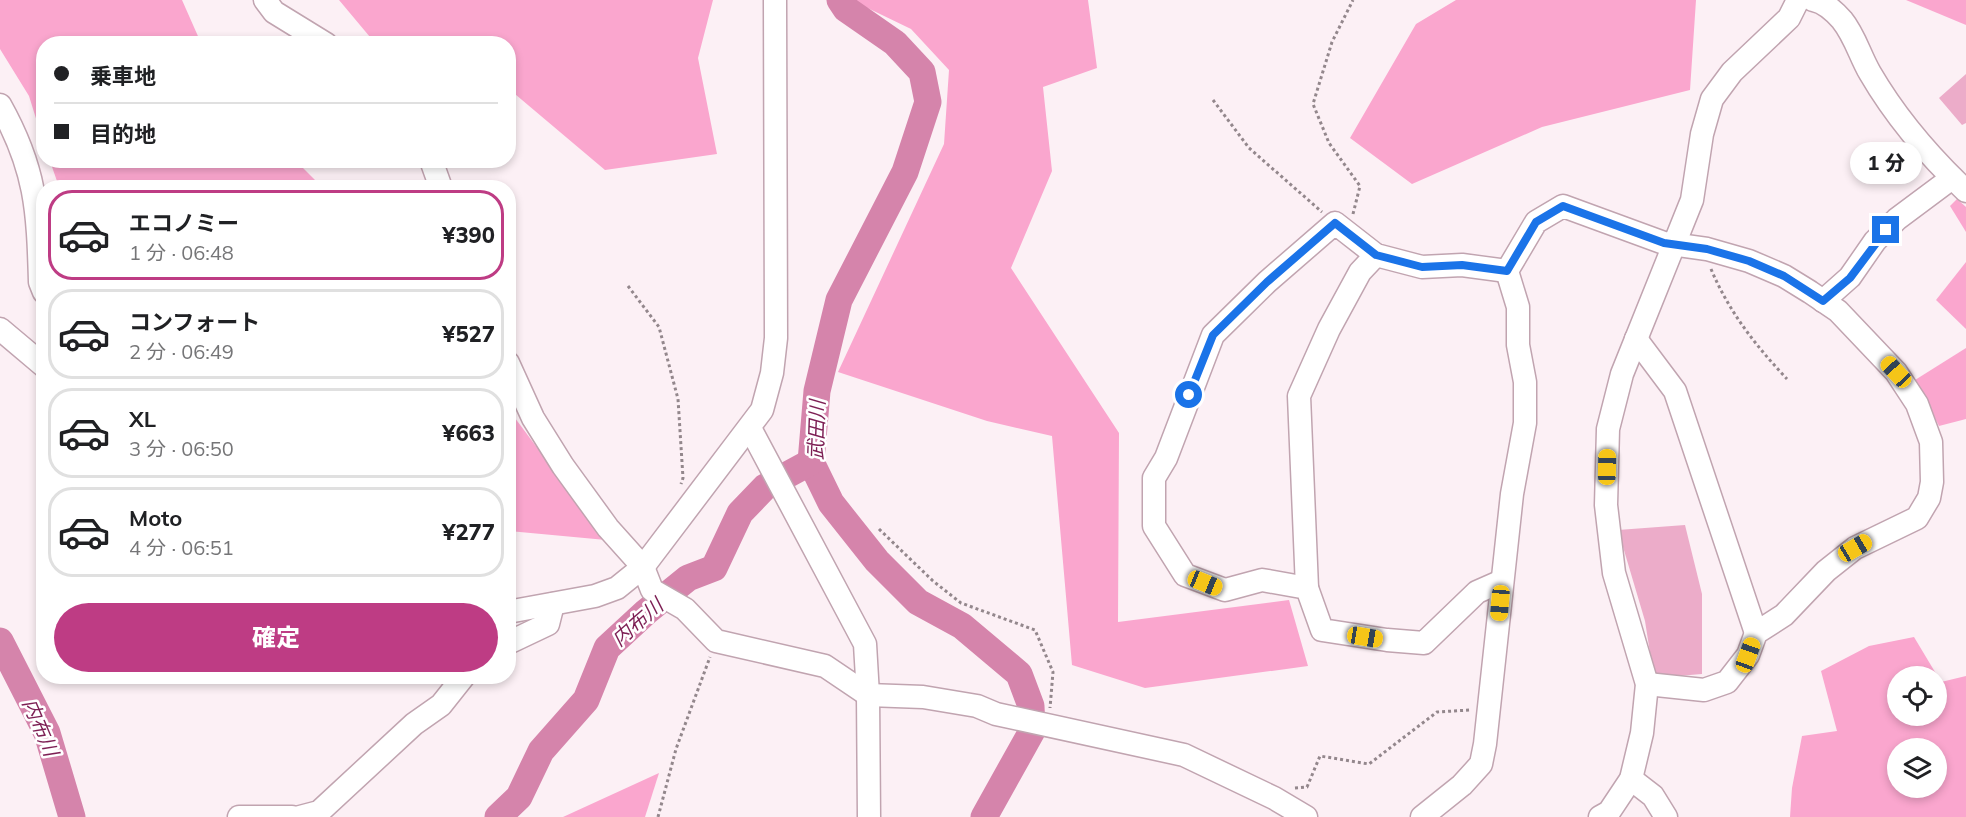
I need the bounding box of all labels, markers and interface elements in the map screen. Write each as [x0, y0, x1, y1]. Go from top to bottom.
text: 乗車地 [90, 62, 156, 90]
text: 目的地 [90, 120, 156, 148]
callout: 1 分 [1850, 143, 1922, 185]
text: 1 分 [1867, 150, 1905, 175]
icon: car [57, 208, 111, 262]
text: エコノミー [129, 209, 239, 237]
route end [1872, 216, 1899, 243]
text: ¥390 [442, 221, 495, 249]
text: 1 分 · 06:48 [129, 240, 234, 265]
icon: car [57, 307, 111, 361]
text: コンフォート [129, 308, 260, 336]
text: ¥527 [442, 320, 495, 348]
text: 2 分 · 06:49 [129, 339, 234, 364]
car [1877, 353, 1915, 391]
route start [1175, 381, 1202, 408]
water label: 武田川 [802, 398, 830, 460]
text: XL [129, 405, 156, 433]
icon: car [57, 406, 111, 460]
text: ¥663 [442, 419, 495, 447]
text: 3 分 · 06:50 [129, 436, 234, 461]
car [1598, 449, 1616, 485]
text: Moto [129, 504, 182, 532]
icon: car [57, 505, 111, 559]
text: ¥277 [442, 518, 495, 546]
car [1835, 531, 1875, 565]
text: 4 分 · 06:51 [129, 535, 234, 560]
car [1185, 568, 1225, 598]
car [1489, 584, 1511, 622]
water label: 内布川 [606, 592, 669, 651]
button: 確定 [54, 603, 498, 672]
car [1346, 625, 1384, 649]
car [1733, 635, 1763, 675]
map controls [1887, 666, 1947, 798]
button: locate [1887, 666, 1947, 726]
water label: 内布川 [18, 695, 65, 761]
button: layers [1887, 738, 1947, 798]

